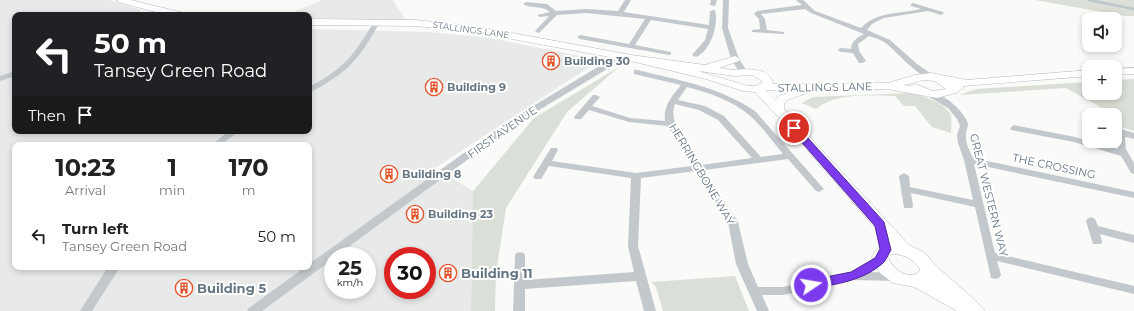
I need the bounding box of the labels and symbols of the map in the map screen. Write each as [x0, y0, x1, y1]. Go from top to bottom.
street label: STALLINGS LANE [432, 19, 510, 40]
building icon: Building 30 [541, 51, 561, 71]
place label: Building 30 [564, 54, 630, 68]
building icon: Building 9 [424, 77, 444, 97]
street label: STALLINGS LANE [778, 79, 872, 95]
place label: Building 9 [447, 80, 506, 94]
street label: FIRST AVENUE [465, 103, 539, 161]
pin [777, 111, 811, 145]
street label: HERRINGBONE WAY [666, 121, 738, 227]
street label: GREAT WESTERN WAY [967, 132, 1011, 258]
street label: THE CROSSING [1011, 150, 1097, 182]
building icon: Building 8 [379, 164, 399, 184]
place label: Building 8 [402, 167, 461, 181]
building icon: Building 23 [405, 204, 425, 224]
place label: Building 23 [428, 207, 493, 221]
speed limit sign: 30 [384, 247, 436, 299]
building icon: Building 11 [438, 263, 458, 283]
position arrow [790, 264, 832, 306]
place label: Building 11 [461, 265, 533, 281]
building icon: Building 5 [174, 278, 194, 298]
place label: Building 5 [197, 280, 266, 296]

